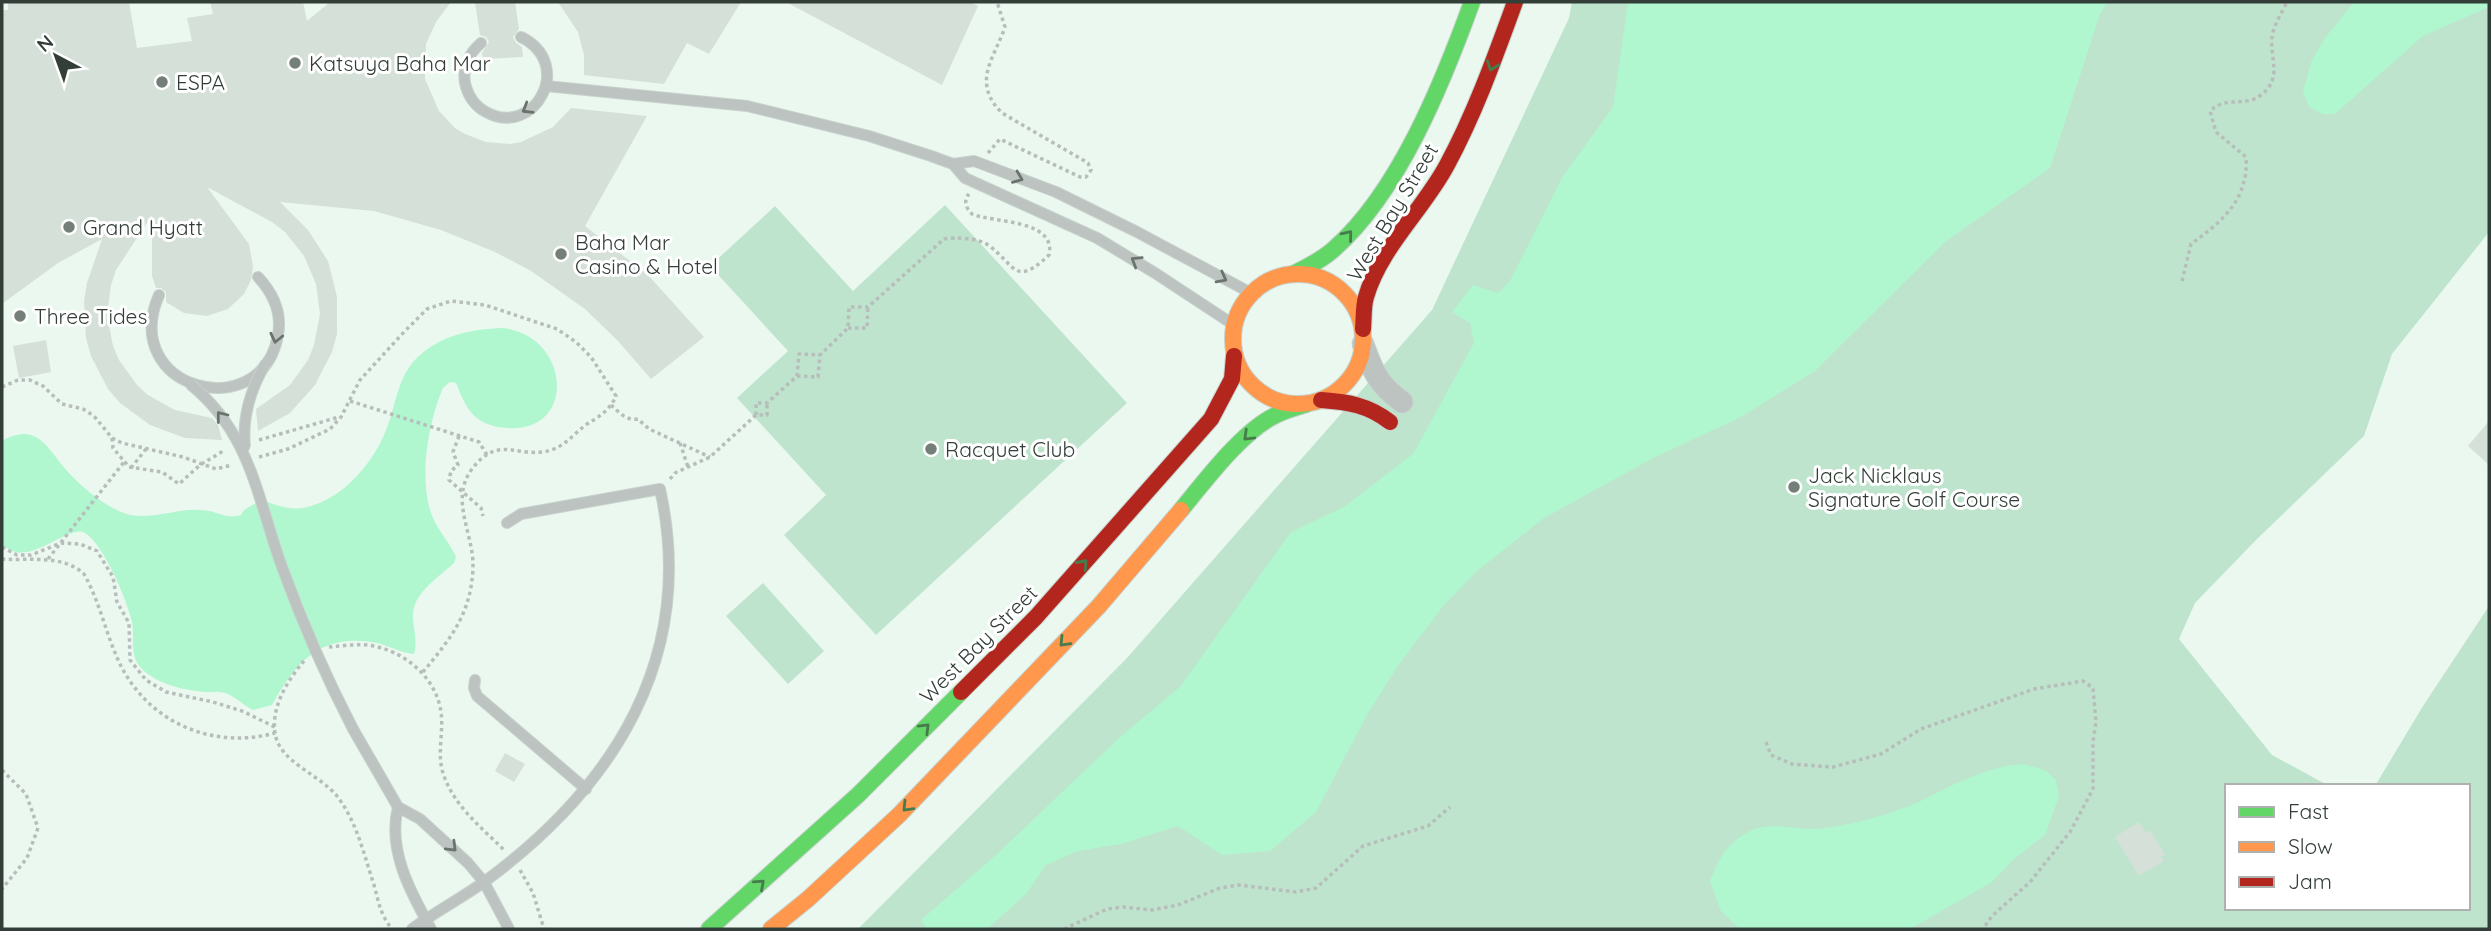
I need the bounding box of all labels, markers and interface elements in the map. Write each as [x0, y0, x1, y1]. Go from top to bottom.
north arrow [21, 21, 91, 91]
text: N [32, 30, 58, 57]
place label: Katsuya Baha Mar [309, 50, 491, 76]
marker: Katsuya Baha Mar [287, 55, 303, 71]
one-way arrow [1486, 59, 1500, 71]
place label: ESPA [176, 69, 225, 95]
marker: ESPA [154, 74, 170, 90]
one-way arrow [521, 101, 534, 114]
street label: West Bay Street [1341, 138, 1443, 286]
one-way arrow [1011, 169, 1023, 183]
place label: Grand Hyatt [83, 214, 203, 240]
marker: Grand Hyatt [61, 219, 77, 235]
place label: Baha Mar Casino & Hotel [575, 229, 718, 279]
one-way arrow [1339, 231, 1352, 243]
marker: Baha Mar Casino & Hotel [553, 246, 569, 262]
one-way arrow [1131, 257, 1144, 270]
one-way arrow [1215, 270, 1227, 283]
place label: Three Tides [34, 303, 147, 329]
marker: Three Tides [12, 308, 28, 324]
one-way arrow [270, 332, 285, 344]
one-way arrow [217, 411, 230, 423]
one-way arrow [1243, 428, 1256, 441]
place label: Racquet Club [945, 436, 1075, 462]
marker: Racquet Club [923, 441, 939, 457]
place label: Jack Nicklaus Signature Golf Course [1808, 462, 2020, 512]
marker: Jack Nicklaus Signature Golf Course [1786, 479, 1802, 495]
one-way arrow [1075, 559, 1087, 572]
street label: West Bay Street [914, 580, 1042, 708]
one-way arrow [1060, 634, 1073, 647]
one-way arrow [917, 723, 930, 736]
legend [2225, 784, 2470, 910]
text: Fast [2288, 798, 2329, 824]
one-way arrow [903, 799, 915, 812]
text: Slow [2288, 833, 2333, 859]
one-way arrow [444, 839, 457, 852]
text: Jam [2288, 868, 2332, 894]
one-way arrow [752, 880, 765, 892]

